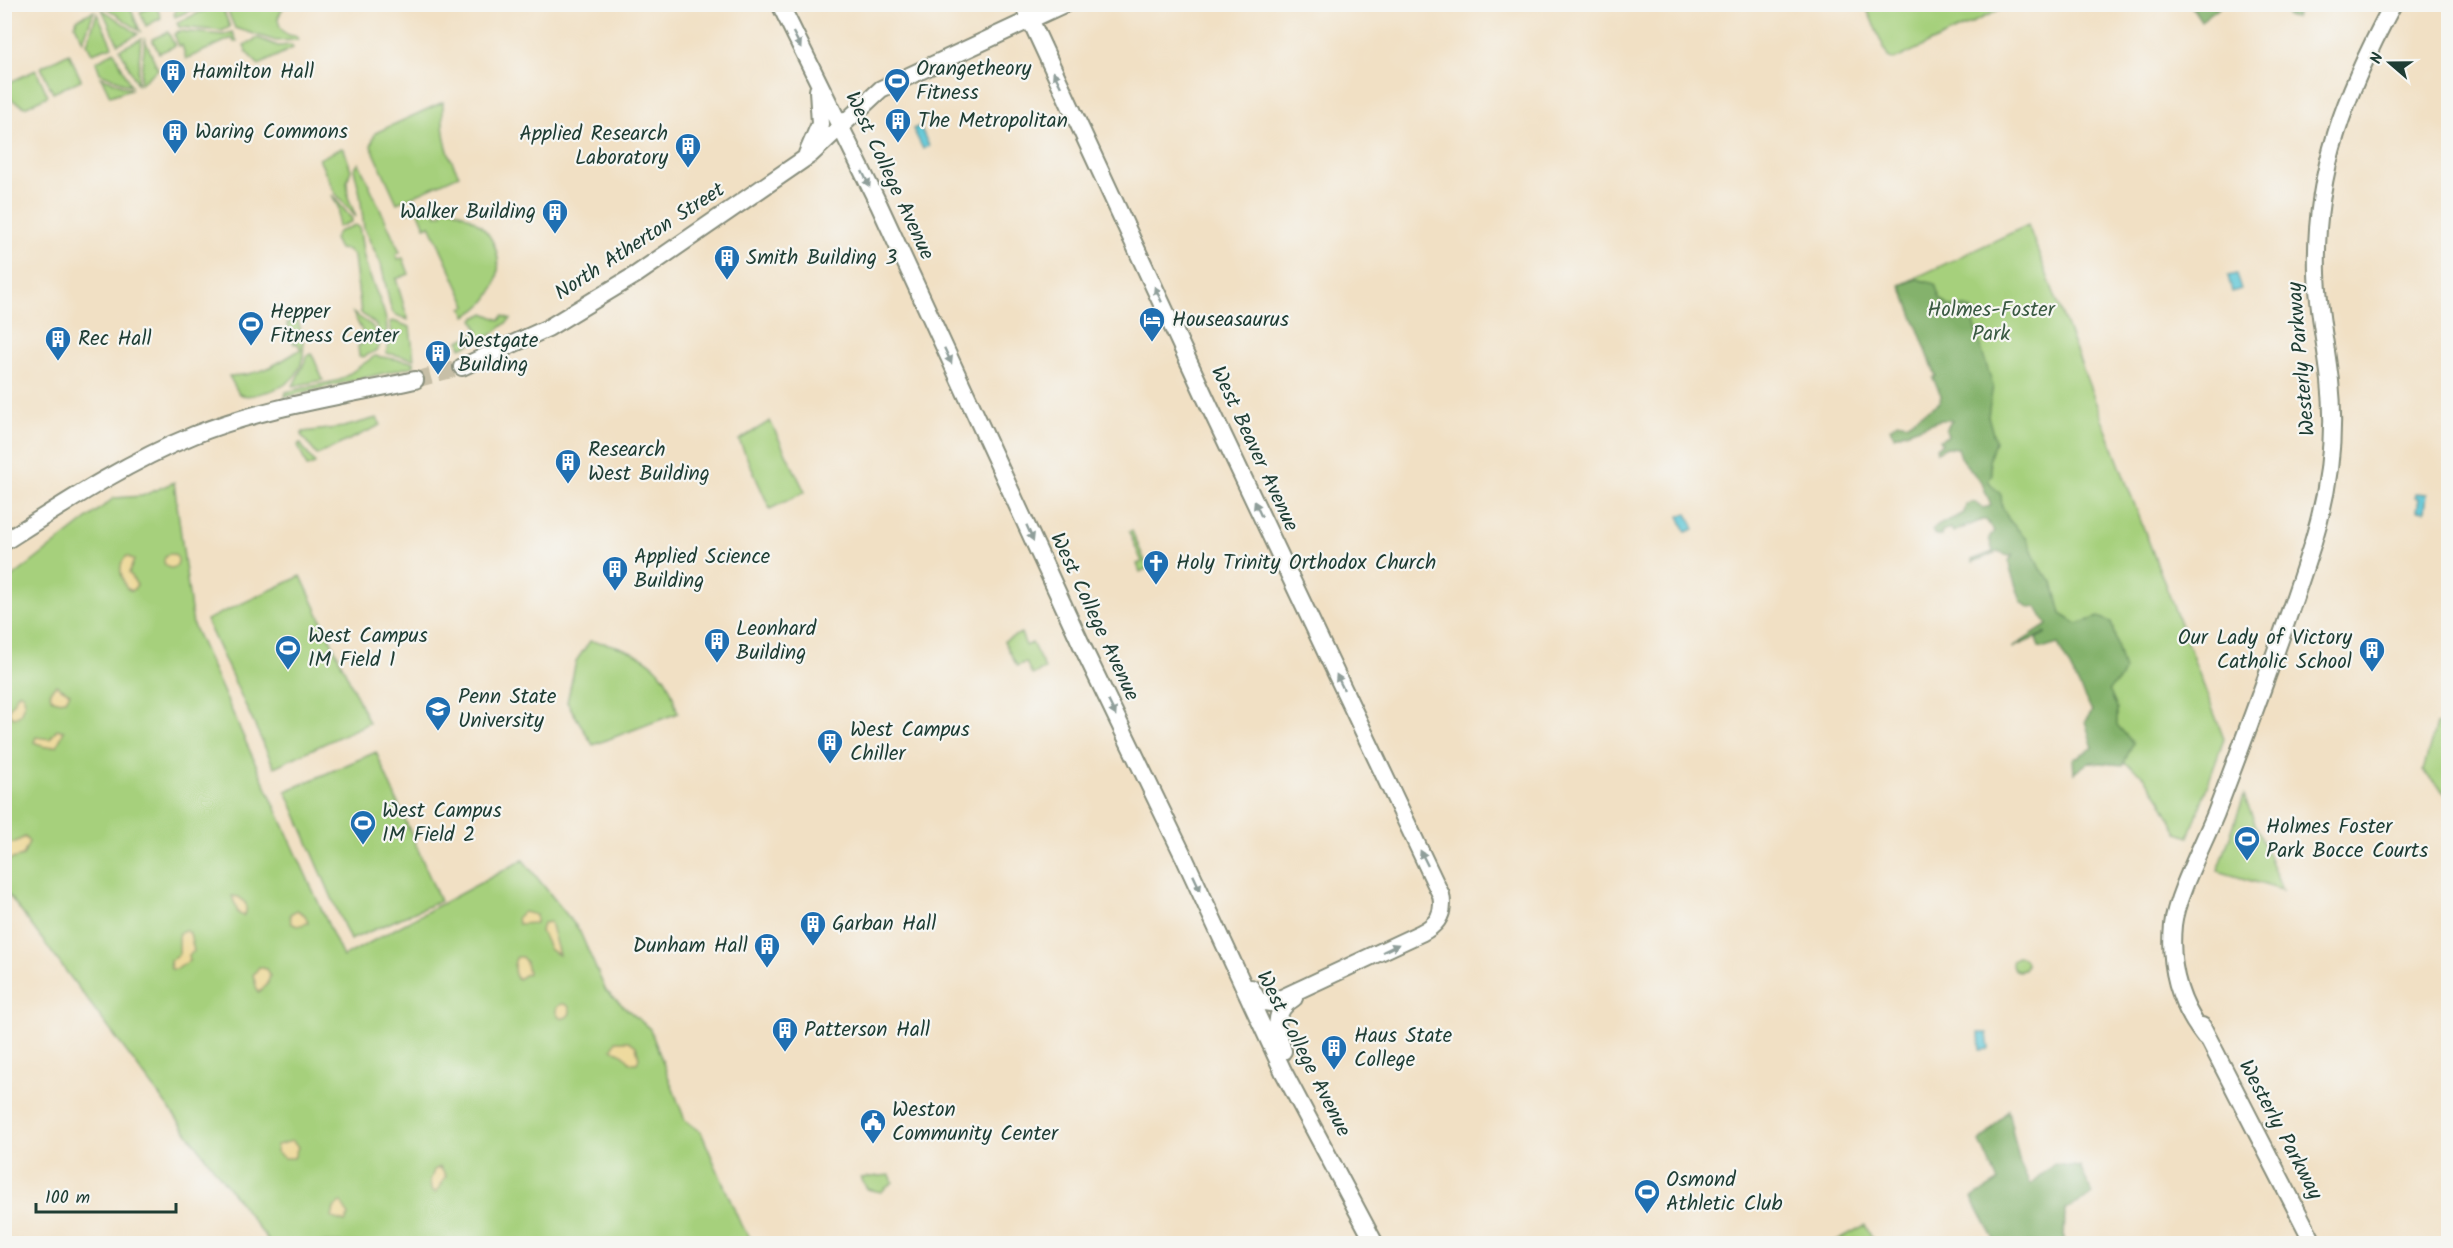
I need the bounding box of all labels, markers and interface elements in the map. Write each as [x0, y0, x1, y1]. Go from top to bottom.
one-way arrow [793, 31, 802, 48]
north arrow [2360, 33, 2420, 93]
text: N [2364, 49, 2391, 67]
place label: Orangetheory Fitness [916, 53, 1032, 110]
place label: Hamilton Hall [192, 56, 314, 89]
building icon: Hamilton Hall [158, 57, 188, 95]
sports icon: Orangetheory Fitness [882, 66, 912, 104]
one-way arrow [1053, 71, 1062, 88]
street label: West College Avenue [835, 86, 943, 266]
place label: The Metropolitan [918, 105, 1068, 138]
building icon: The Metropolitan [883, 106, 913, 144]
place label: Waring Commons [195, 116, 348, 149]
building icon: Waring Commons [160, 117, 190, 155]
place label: Applied Research Laboratory [519, 118, 668, 175]
building icon: Applied Research Laboratory [673, 131, 703, 169]
one-way arrow [861, 171, 871, 188]
street label: North Atherton Street [548, 174, 733, 310]
place label: Walker Building [400, 196, 536, 229]
building icon: Walker Building [540, 197, 570, 235]
place label: Smith Building 3 [746, 242, 897, 275]
building icon: Smith Building 3 [712, 243, 742, 281]
street label: Westerly Parkway [2279, 280, 2325, 437]
one-way arrow [1153, 285, 1162, 303]
park label: Holmes-Foster Park [1927, 294, 2056, 351]
place label: Hepper Fitness Center [270, 296, 400, 353]
place label: Houseasaurus [1172, 304, 1289, 337]
hotel icon: Houseasaurus [1137, 305, 1167, 343]
sports icon: Hepper Fitness Center [236, 309, 266, 347]
place label: Rec Hall [78, 323, 152, 356]
building icon: Rec Hall [43, 324, 73, 362]
place label: Westgate Building [458, 325, 539, 382]
building icon: Westgate Building [423, 338, 453, 376]
one-way arrow [943, 348, 952, 365]
street label: West Beaver Avenue [1201, 361, 1307, 538]
place label: Research West Building [588, 434, 710, 491]
building icon: Research West Building [553, 447, 583, 485]
one-way arrow [1253, 501, 1262, 518]
one-way arrow [1026, 524, 1035, 542]
street label: West College Avenue [1040, 527, 1148, 707]
place label: Applied Science Building [634, 541, 771, 598]
place label: Holy Trinity Orthodox Church [1176, 547, 1436, 580]
church icon: Holy Trinity Orthodox Church [1141, 548, 1171, 586]
building icon: Applied Science Building [600, 554, 630, 592]
place label: Leonhard Building [736, 613, 817, 670]
place label: West Campus IM Field 1 [308, 620, 428, 677]
place label: Our Lady of Victory Catholic School [2178, 622, 2352, 679]
building icon: Leonhard Building [702, 626, 732, 664]
sports icon: West Campus IM Field 1 [273, 633, 303, 671]
building icon: Our Lady of Victory Catholic School [2357, 635, 2387, 673]
one-way arrow [1335, 673, 1345, 690]
place label: Penn State University [458, 681, 557, 738]
school or university icon: Penn State University [423, 694, 453, 732]
one-way arrow [1107, 699, 1116, 716]
place label: West Campus Chiller [850, 714, 970, 771]
building icon: West Campus Chiller [815, 727, 845, 765]
place label: West Campus IM Field 2 [382, 795, 502, 852]
sports icon: West Campus IM Field 2 [348, 808, 378, 846]
place label: Holmes Foster Park Bocce Courts [2266, 811, 2428, 868]
sports icon: Holmes Foster Park Bocce Courts [2232, 824, 2262, 862]
one-way arrow [1420, 849, 1429, 866]
one-way arrow [1192, 875, 1201, 892]
place label: Garban Hall [832, 908, 936, 941]
building icon: Garban Hall [798, 909, 828, 947]
place label: Dunham Hall [633, 930, 748, 963]
building icon: Dunham Hall [752, 931, 782, 969]
one-way arrow [1383, 943, 1400, 952]
street label: West College Avenue [1247, 965, 1359, 1143]
place label: Patterson Hall [804, 1014, 930, 1047]
building icon: Patterson Hall [770, 1015, 800, 1053]
place label: Haus State College [1354, 1020, 1453, 1077]
building icon: Haus State College [1319, 1033, 1349, 1071]
street label: Westerly Parkway [2229, 1054, 2331, 1206]
place label: Weston Community Center [892, 1094, 1059, 1151]
public building icon: Weston Community Center [858, 1107, 888, 1145]
place label: Osmond Athletic Club [1666, 1164, 1783, 1221]
scale bar [36, 1176, 176, 1214]
sports icon: Osmond Athletic Club [1632, 1177, 1662, 1215]
text: 100 m [45, 1184, 90, 1213]

